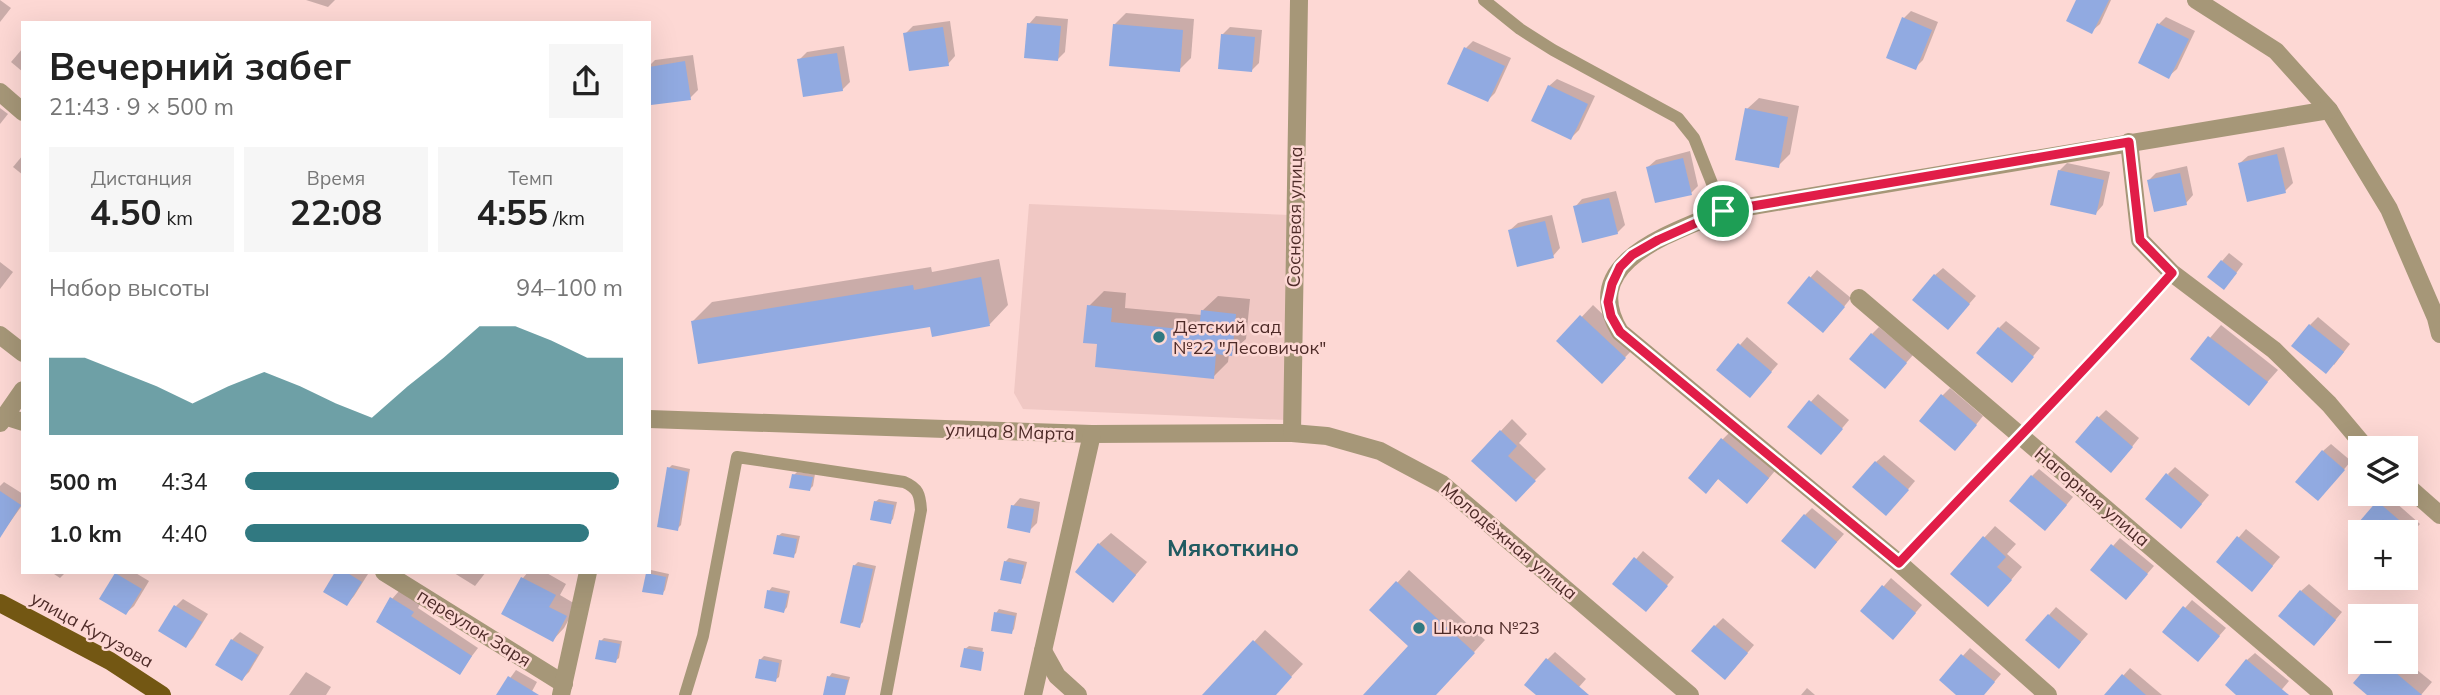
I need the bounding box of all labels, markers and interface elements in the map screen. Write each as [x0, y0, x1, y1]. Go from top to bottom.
text: Вечерний забег [49, 42, 351, 90]
button: share [549, 44, 623, 118]
text: 21:43 · 9 × 500 m [49, 92, 234, 121]
street label: Сосновая улица [1282, 146, 1307, 288]
text: Дистанция [91, 166, 192, 190]
text: Время [307, 166, 365, 190]
text: Темп [508, 166, 553, 190]
pin [1693, 181, 1753, 241]
text: 4.50 [90, 190, 161, 234]
text: 22:08 [290, 190, 382, 234]
text: 4:55 [476, 190, 548, 234]
icon: arrive [1704, 192, 1742, 230]
text: km [161, 206, 193, 230]
text: /km [548, 206, 585, 230]
text: Набор высоты [49, 273, 210, 302]
text: 94–100 m [516, 273, 623, 302]
place label: Детский сад №22 "Лесовичок" [1173, 315, 1326, 359]
marker: Детский сад №22 "Лесовичок" [1151, 329, 1167, 345]
street label: улица 8 Марта [945, 418, 1075, 445]
map controls [2348, 436, 2418, 674]
button: layers [2348, 436, 2418, 506]
street label: Нагорная улица [2030, 442, 2154, 551]
text: 500 m [49, 467, 117, 496]
text: 4:34 [161, 467, 208, 496]
street label: Молодёжная улица [1436, 477, 1582, 604]
text: 1.0 km [49, 519, 122, 548]
text: 4:40 [161, 519, 208, 548]
button: + [2348, 520, 2418, 590]
district label: Мякоткино [1167, 532, 1299, 562]
street label: переулок Заря [413, 583, 535, 672]
street label: улица Кутузова [27, 586, 158, 673]
button: − [2348, 604, 2418, 674]
place label: Школа №23 [1433, 616, 1540, 639]
marker: Школа №23 [1411, 620, 1427, 636]

